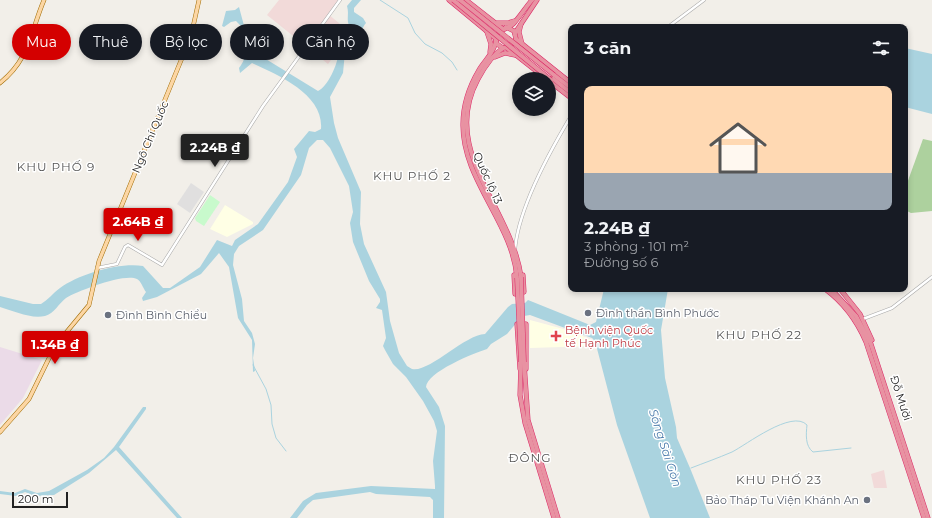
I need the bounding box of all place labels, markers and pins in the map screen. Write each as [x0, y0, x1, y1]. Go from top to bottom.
pin: 2.24B ₫ [178, 134, 252, 168]
pin: 2.64B ₫ [101, 208, 175, 242]
place label: Đình thần Bình Phước [596, 306, 719, 320]
place label: Đình Bình Chiểu [116, 308, 207, 322]
marker: Đình thần Bình Phước [583, 308, 593, 318]
marker: Đình Bình Chiểu [103, 310, 113, 320]
place label: Bệnh viện Quốc tế Hạnh Phúc [565, 323, 653, 350]
marker: Bệnh viện Quốc tế Hạnh Phúc [550, 330, 562, 342]
pin: 1.34B ₫ [18, 331, 92, 365]
place label: Bảo Tháp Tu Viện Khánh An [705, 493, 859, 507]
marker: Bảo Tháp Tu Viện Khánh An [862, 495, 872, 505]

